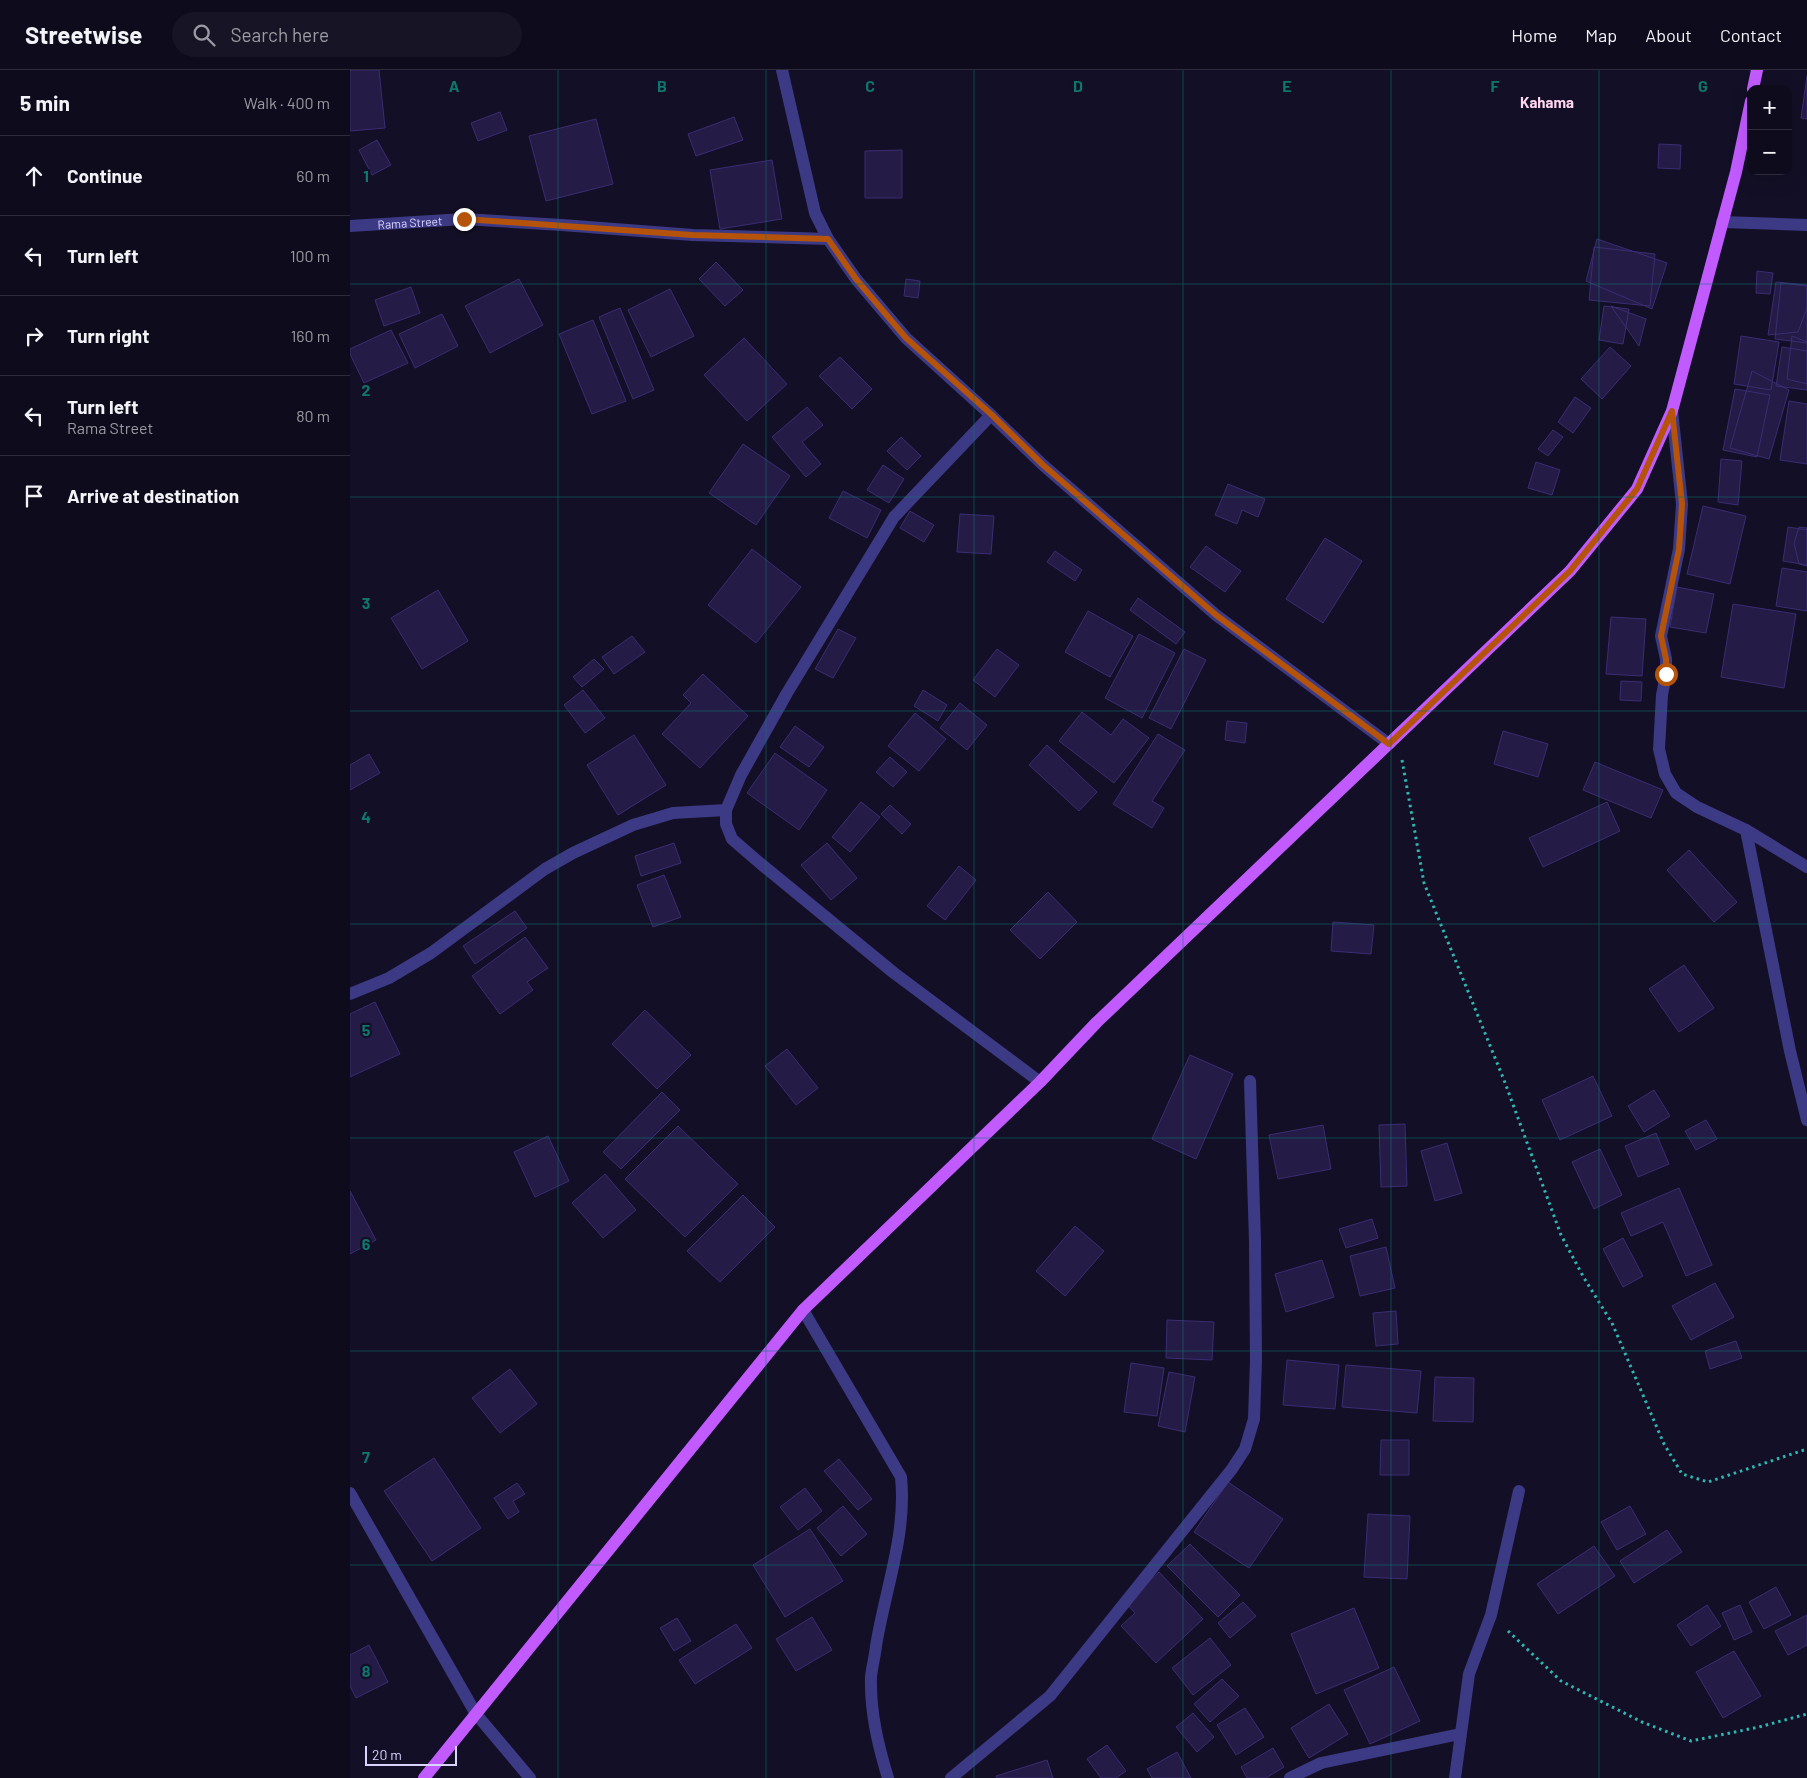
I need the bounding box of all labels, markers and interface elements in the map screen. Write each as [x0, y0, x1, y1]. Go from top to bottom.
search box [172, 12, 522, 57]
text: Streetwise [25, 20, 142, 49]
icon: search [190, 21, 218, 49]
text: Search here [230, 23, 329, 46]
text: Home [1511, 24, 1557, 46]
text: Map [1585, 24, 1617, 46]
text: About [1645, 24, 1692, 46]
text: Contact [1720, 24, 1782, 46]
text: A [449, 76, 460, 95]
text: B [657, 76, 667, 95]
text: C [865, 76, 875, 95]
text: D [1073, 76, 1083, 95]
text: E [1282, 76, 1292, 95]
text: F [1491, 76, 1500, 95]
text: G [1698, 76, 1708, 95]
map controls [1747, 85, 1792, 175]
button: + [1747, 85, 1792, 130]
text: 5 min [20, 90, 70, 115]
text: Walk · 400 m [244, 93, 330, 112]
district label: Kahama [1520, 93, 1574, 111]
button: − [1747, 130, 1792, 175]
icon: ahead [20, 162, 48, 190]
text: Continue [67, 164, 143, 187]
text: 60 m [296, 166, 330, 185]
text: 1 [363, 166, 369, 185]
route end [453, 208, 476, 231]
street label: Rama Street [377, 213, 443, 231]
icon: left [20, 242, 48, 270]
text: Turn left [67, 244, 138, 267]
text: 100 m [290, 246, 330, 265]
icon: right [20, 322, 48, 350]
text: Turn right [67, 324, 149, 347]
text: 160 m [291, 326, 330, 345]
text: 2 [362, 380, 371, 399]
text: Turn left [67, 395, 138, 418]
icon: left [20, 402, 48, 430]
text: 80 m [296, 406, 330, 425]
text: Rama Street [67, 418, 153, 437]
icon: arrive [20, 482, 48, 510]
text: Arrive at destination [67, 484, 239, 507]
text: 3 [362, 593, 370, 612]
route start [1655, 663, 1678, 686]
text: 4 [361, 807, 371, 826]
text: 5 [362, 1020, 371, 1039]
text: 6 [362, 1234, 371, 1253]
text: 7 [362, 1447, 370, 1466]
text: 8 [362, 1661, 371, 1680]
scale bar [365, 1743, 458, 1766]
text: 20 m [372, 1746, 402, 1763]

